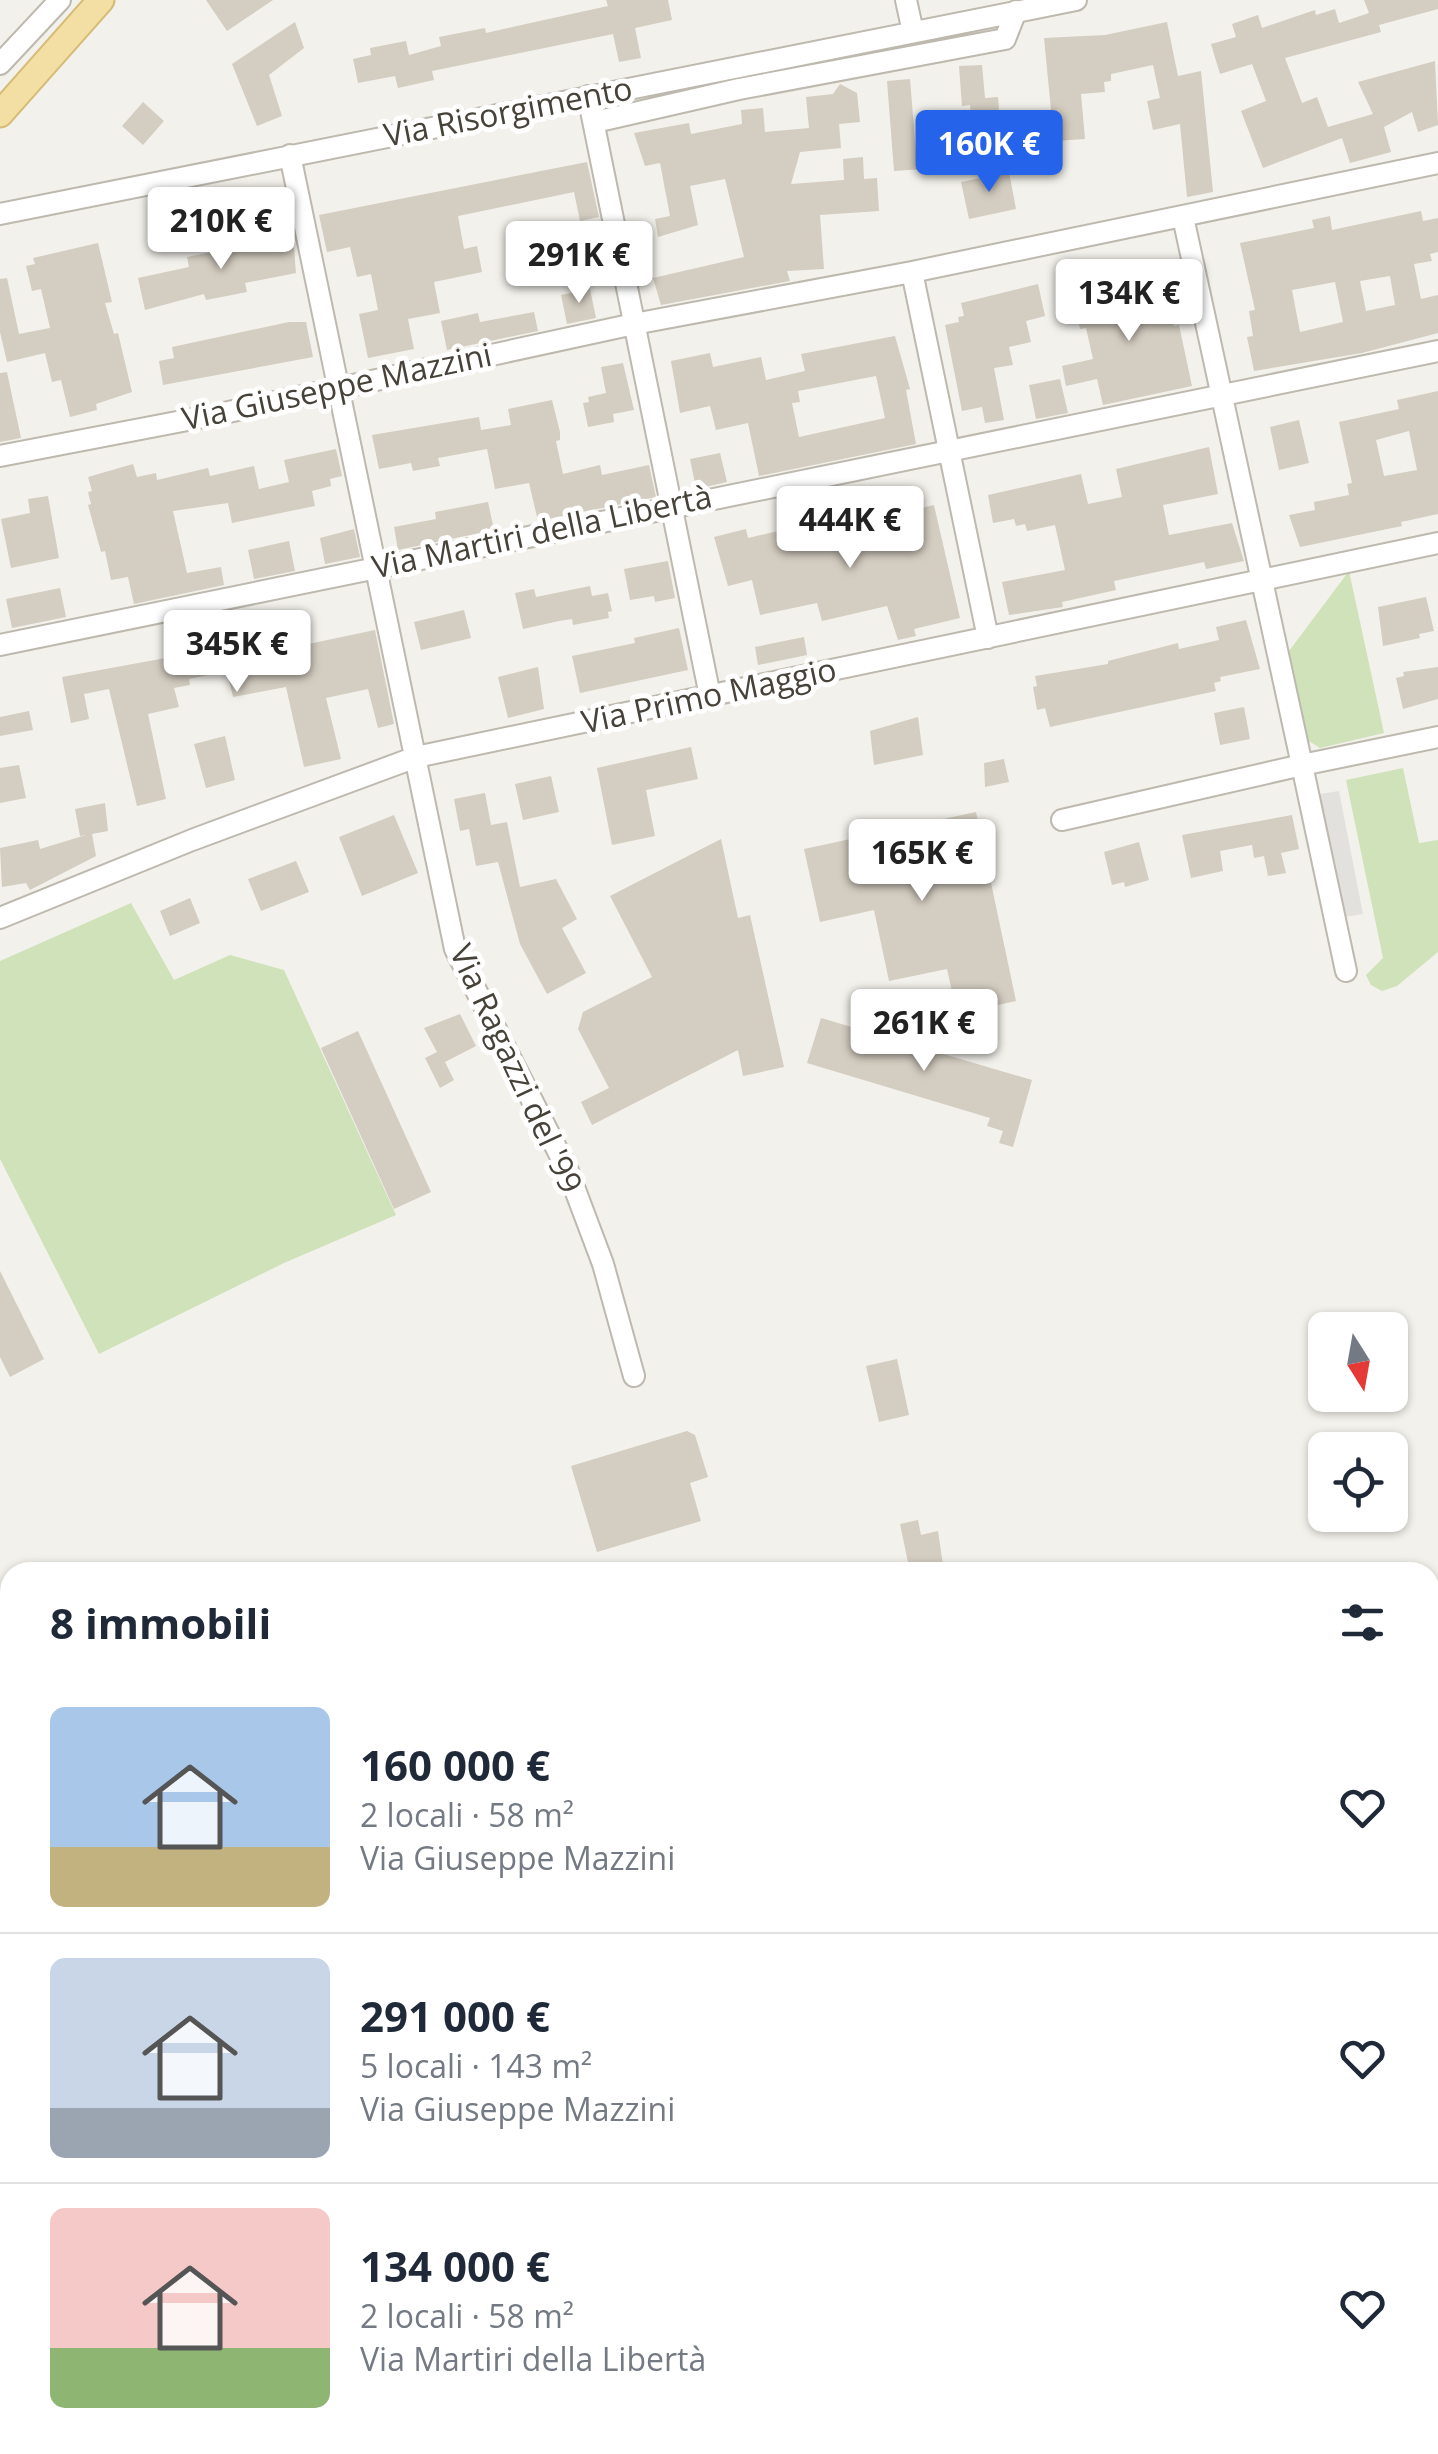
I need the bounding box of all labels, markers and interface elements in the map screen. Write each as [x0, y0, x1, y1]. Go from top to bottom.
street label: Via Risorgimento [380, 65, 635, 156]
pin: 160K € [908, 110, 1070, 195]
text: 160K € [938, 121, 1040, 164]
pin: 210K € [140, 187, 302, 272]
text: 210K € [170, 198, 272, 241]
pin: 291K € [498, 221, 660, 306]
text: 291K € [528, 232, 630, 275]
pin: 134K € [1048, 259, 1210, 344]
text: 134K € [1078, 270, 1180, 313]
street label: Via Giuseppe Mazzini [178, 332, 495, 439]
street label: Via Martiri della Libertà [368, 474, 715, 588]
pin: 444K € [769, 486, 931, 571]
text: 444K € [799, 497, 901, 540]
pin: 345K € [156, 610, 318, 695]
text: 345K € [186, 621, 288, 664]
street label: Via Primo Maggio [577, 647, 840, 743]
pin: 165K € [841, 819, 1003, 904]
text: 165K € [871, 830, 973, 873]
street label: Via Ragazzi del '99 [441, 937, 594, 1200]
pin: 261K € [843, 989, 1005, 1074]
text: 261K € [873, 1000, 975, 1043]
north arrow [1308, 1312, 1408, 1412]
map controls [1308, 1312, 1408, 1532]
button: locate [1308, 1432, 1408, 1532]
text: 8 immobili [50, 1594, 271, 1651]
icon: filters [1335, 1595, 1390, 1650]
text: 160 000 € [360, 1736, 550, 1793]
icon: home [130, 1747, 250, 1867]
icon: heart [1335, 1780, 1390, 1835]
text: 2 locali · 58 m² [360, 1793, 574, 1836]
text: Via Giuseppe Mazzini [360, 1836, 675, 1879]
text: 291 000 € [360, 1987, 550, 2044]
icon: home [130, 1998, 250, 2118]
icon: heart [1335, 2031, 1390, 2086]
text: 5 locali · 143 m² [360, 2044, 592, 2087]
text: Via Giuseppe Mazzini [360, 2087, 675, 2130]
text: 134 000 € [360, 2237, 550, 2294]
icon: home [130, 2248, 250, 2368]
icon: heart [1335, 2281, 1390, 2336]
text: 2 locali · 58 m² [360, 2294, 574, 2337]
text: Via Martiri della Libertà [360, 2337, 706, 2380]

